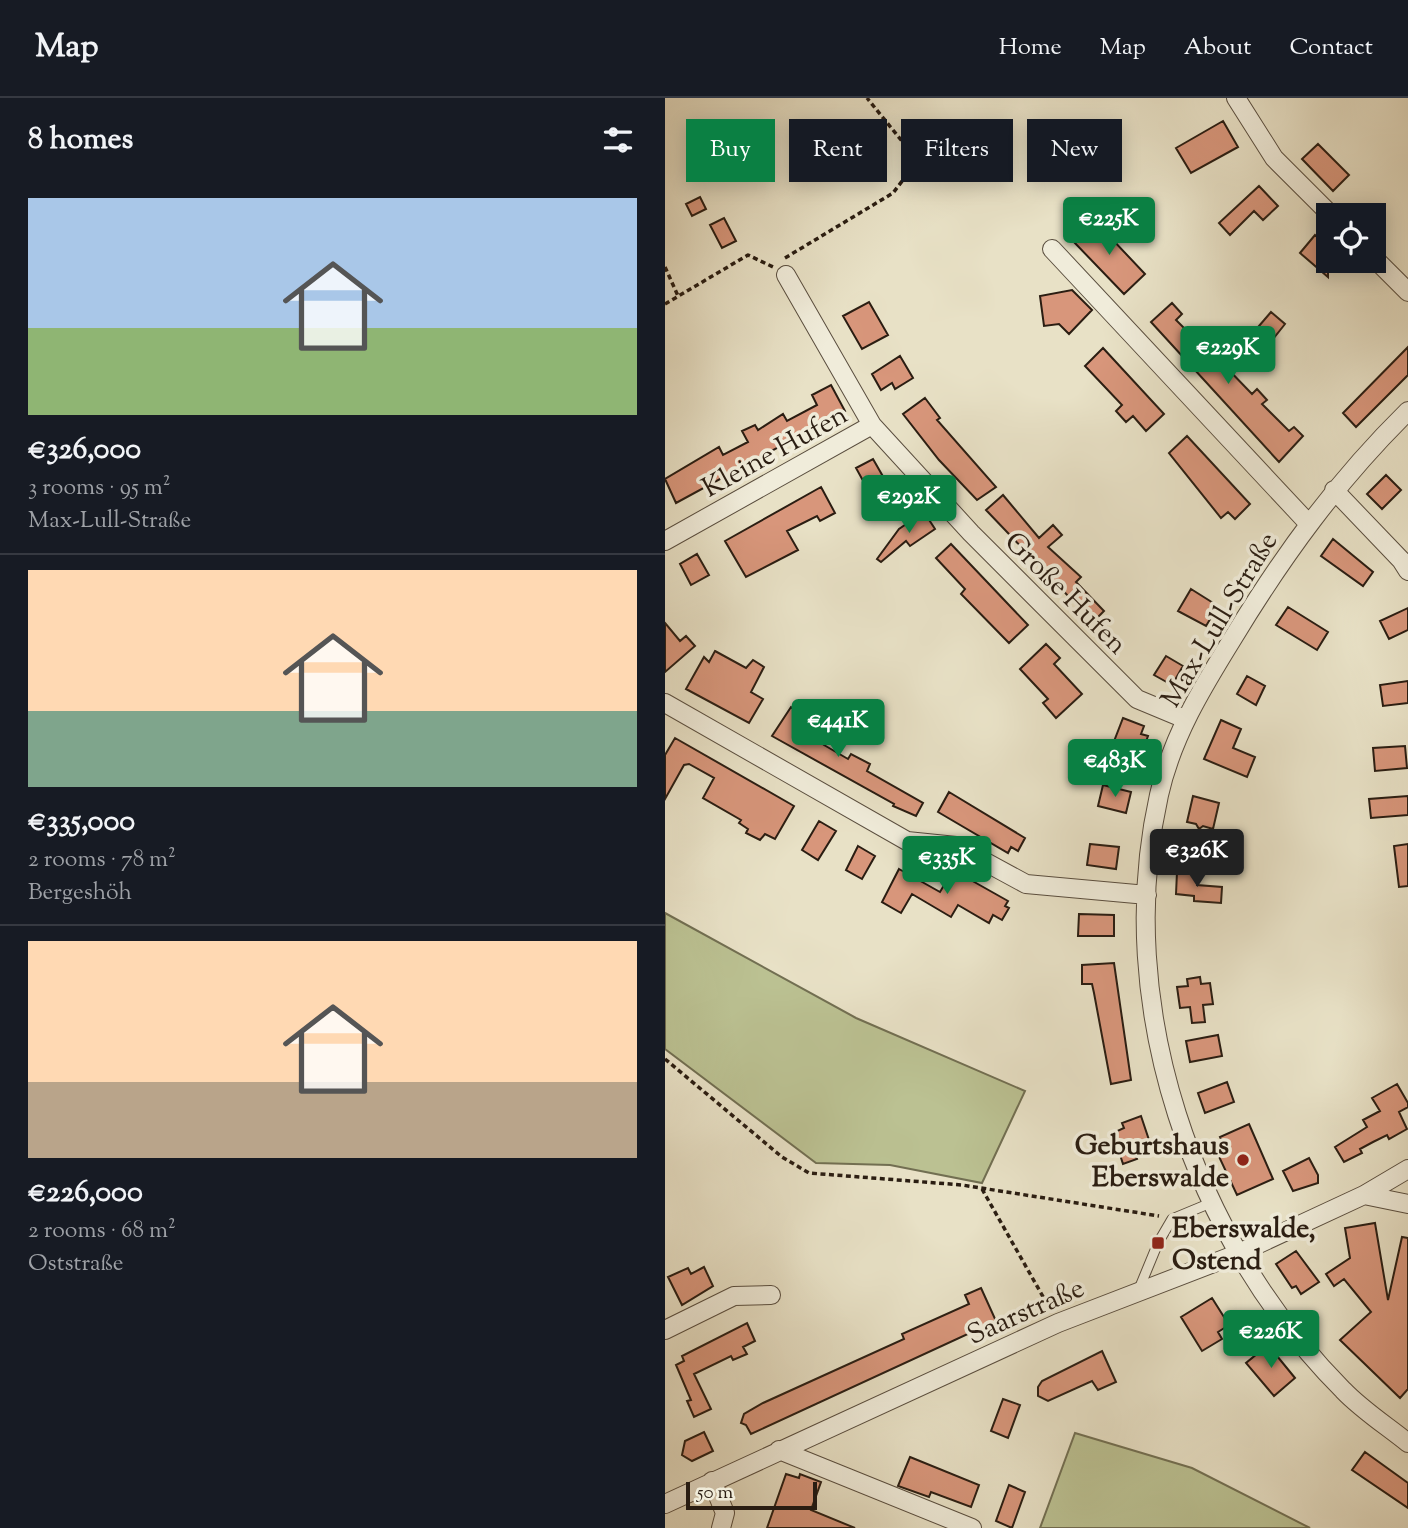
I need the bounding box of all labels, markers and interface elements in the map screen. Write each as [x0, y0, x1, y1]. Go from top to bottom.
text: Map [35, 24, 99, 72]
text: Home [999, 31, 1062, 65]
text: Map [1100, 31, 1146, 65]
text: About [1184, 31, 1251, 65]
text: Contact [1289, 31, 1373, 65]
text: 8 homes [28, 119, 133, 162]
chip: Buy [686, 119, 775, 182]
chip: Rent [789, 119, 887, 182]
chip: Filters [901, 119, 1013, 182]
chip: New [1027, 119, 1122, 182]
icon: filters [599, 121, 637, 159]
pin: €225K [1060, 198, 1158, 257]
text: €225K [1079, 203, 1139, 236]
map controls [1316, 203, 1386, 273]
button: locate [1316, 203, 1386, 273]
icon: home [270, 243, 396, 369]
pin: €229K [1179, 327, 1277, 386]
text: €229K [1196, 332, 1260, 365]
street label: Kleine Hufen [695, 396, 856, 509]
text: €326,000 [28, 429, 141, 472]
text: 3 rooms · 95 m² [28, 472, 171, 505]
pin: €292K [860, 476, 958, 535]
text: €292K [877, 481, 941, 514]
text: Max-Lull-Straße [28, 505, 191, 538]
street label: Große Hufen [994, 524, 1135, 665]
street label: Max-Lull-Straße [1152, 525, 1289, 716]
icon: home [270, 615, 396, 741]
pin: €441K [789, 700, 887, 759]
text: €441K [808, 705, 868, 738]
pin: €483K [1066, 740, 1164, 799]
text: €483K [1084, 745, 1146, 778]
text: €335,000 [28, 801, 135, 844]
pin: €326K [1148, 830, 1246, 889]
text: €326K [1166, 835, 1228, 868]
pin: €335K [898, 836, 996, 896]
text: €335K [918, 842, 976, 875]
text: 2 rooms · 78 m² [28, 844, 176, 877]
text: Bergeshöh [28, 877, 132, 910]
icon: home [270, 986, 396, 1112]
place label: Geburtshaus Eberswalde [1075, 1127, 1229, 1199]
marker: Geburtshaus Eberswalde [1235, 1152, 1251, 1168]
text: €226,000 [28, 1172, 143, 1215]
place label: Eberswalde, Ostend [1172, 1210, 1315, 1282]
text: 2 rooms · 68 m² [28, 1215, 176, 1248]
marker: Eberswalde, Ostend [1150, 1235, 1166, 1251]
text: Oststraße [28, 1248, 124, 1281]
street label: Saarstraße [961, 1269, 1091, 1356]
pin: €226K [1222, 1310, 1320, 1370]
text: €226K [1239, 1316, 1303, 1349]
scale bar [686, 1479, 817, 1511]
text: 50 m [697, 1480, 733, 1507]

